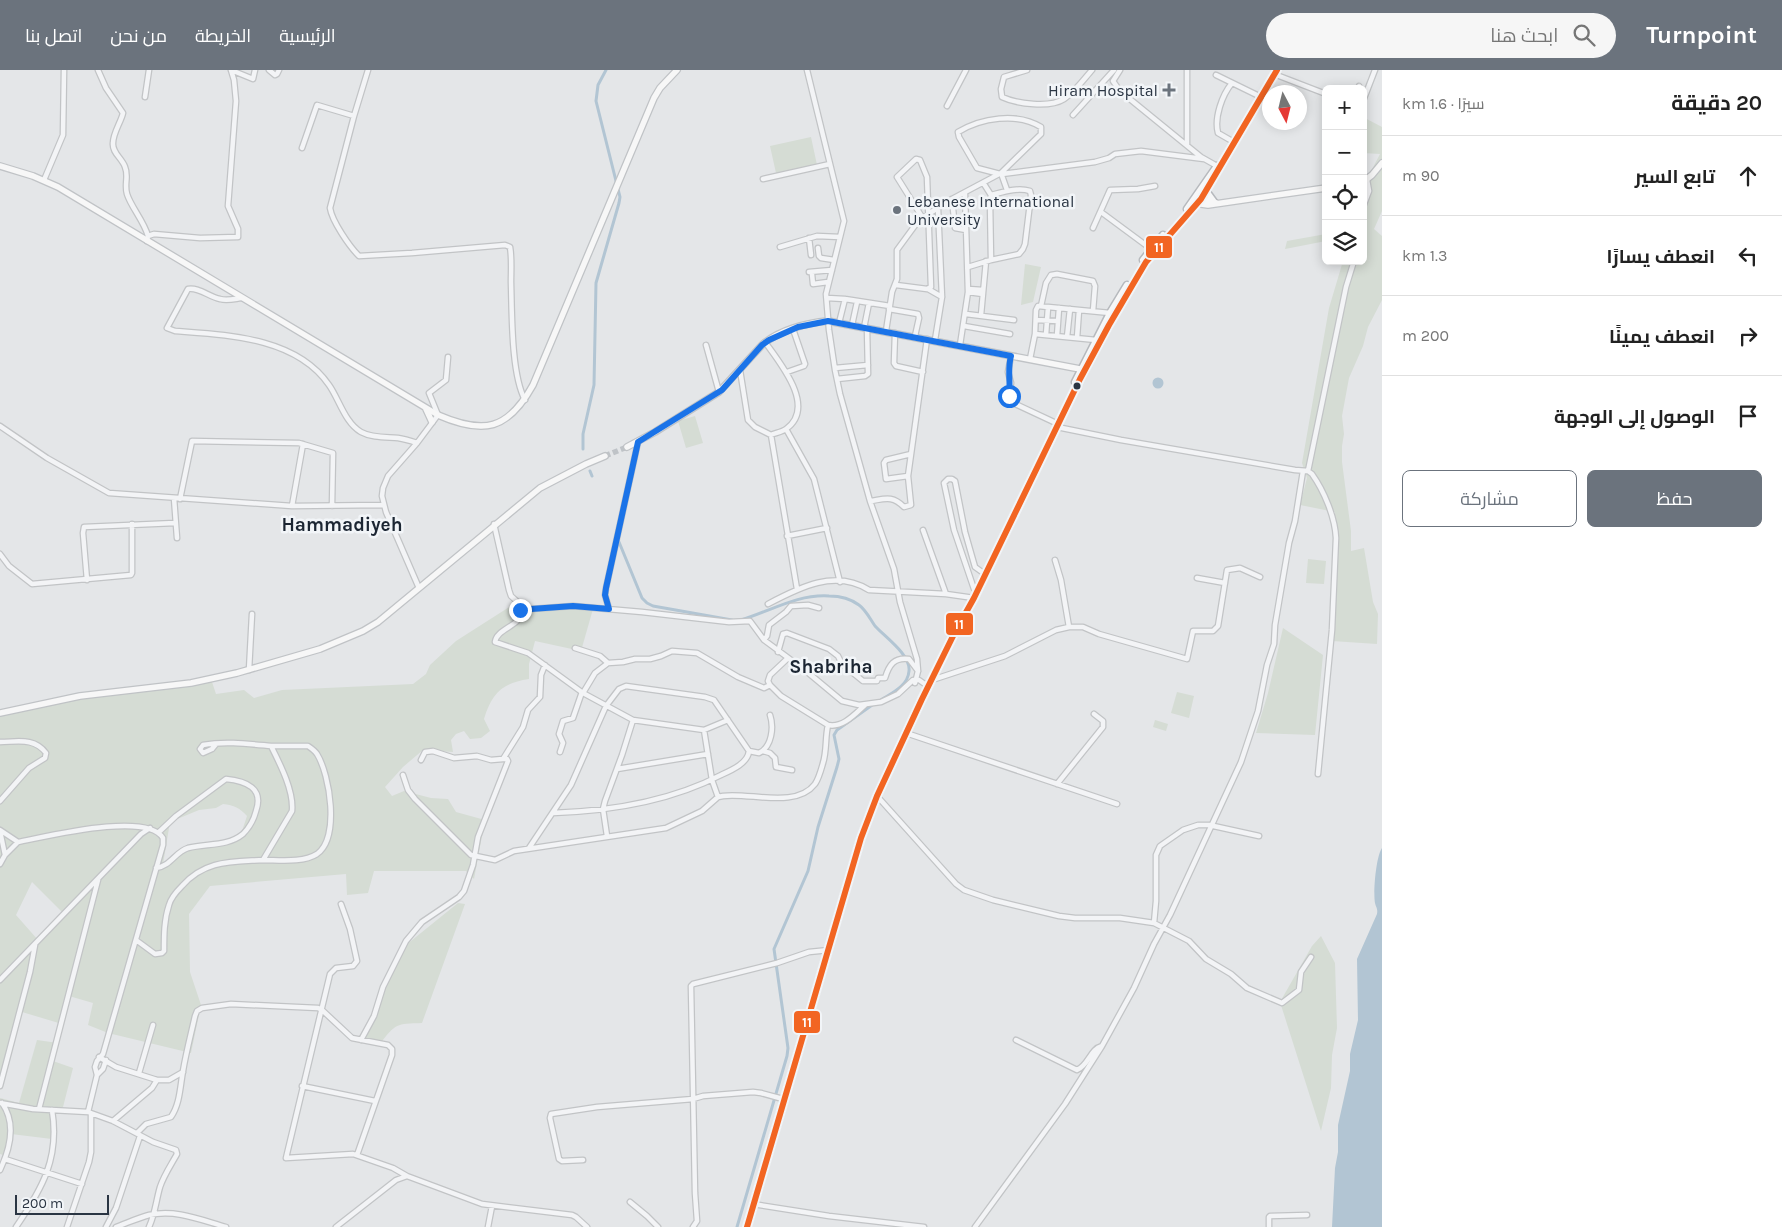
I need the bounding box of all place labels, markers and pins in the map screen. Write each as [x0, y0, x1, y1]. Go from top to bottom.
place label: Hiram Hospital [1048, 81, 1158, 100]
marker: Hiram Hospital [1162, 83, 1176, 97]
place label: Lebanese International University [907, 192, 1074, 229]
marker: Lebanese International University [891, 204, 903, 216]
unlabelled marker [1072, 381, 1082, 391]

